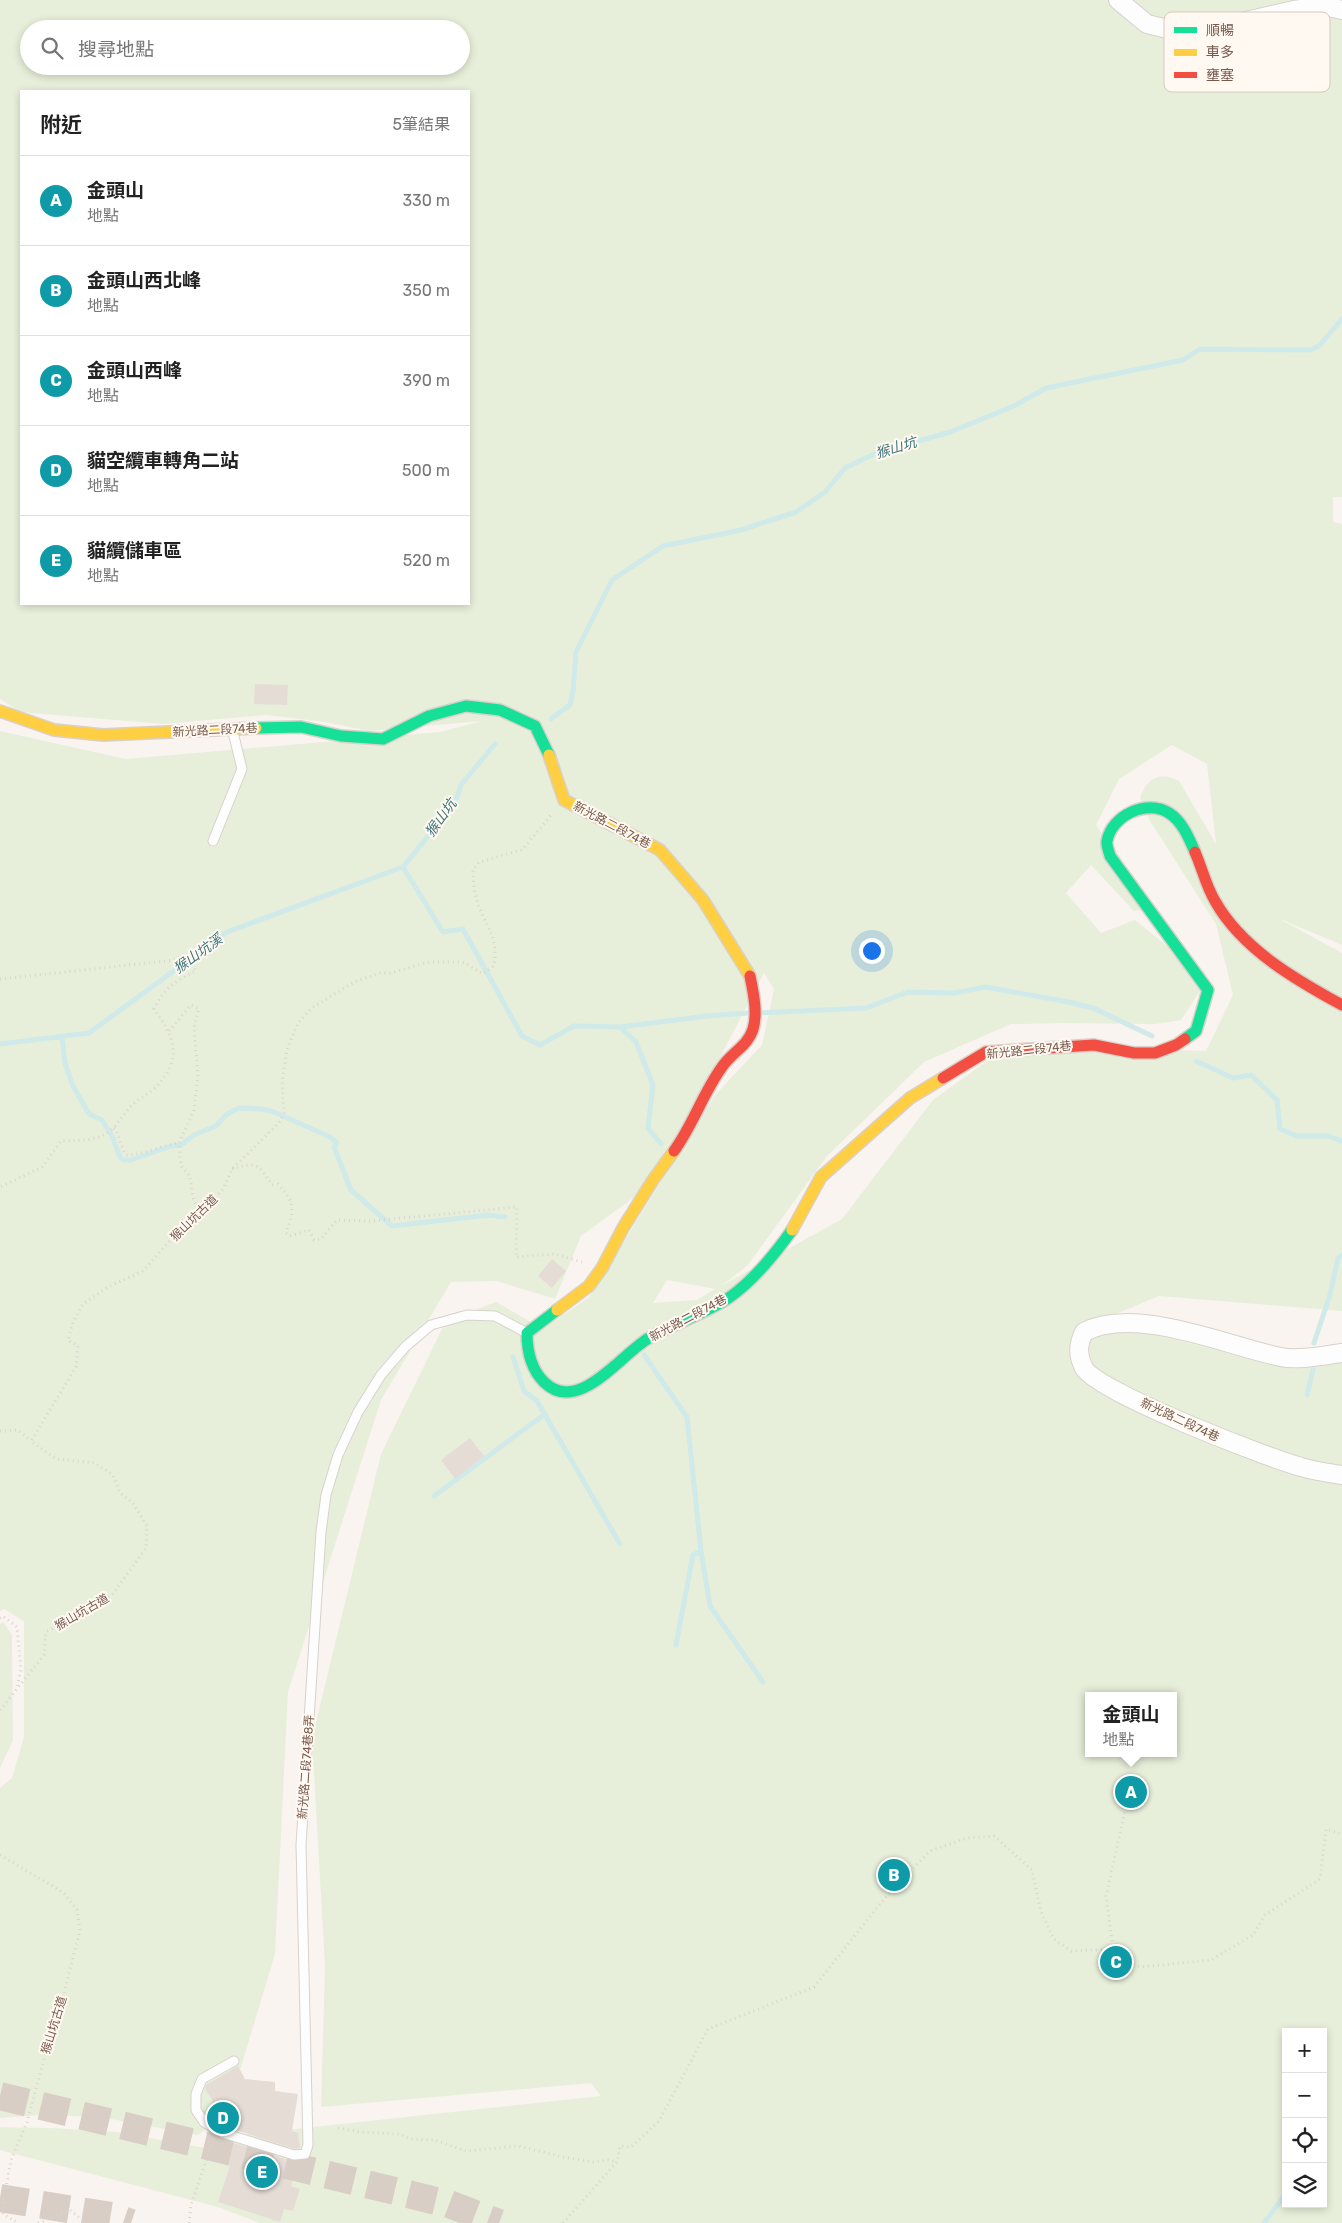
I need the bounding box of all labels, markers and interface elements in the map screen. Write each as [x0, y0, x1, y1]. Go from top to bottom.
legend [1164, 12, 1330, 92]
search box [20, 20, 470, 75]
text: 順暢 [1206, 22, 1234, 39]
icon: search [38, 34, 66, 62]
text: 搜尋地點 [78, 38, 154, 61]
text: 車多 [1206, 44, 1234, 61]
text: 壅塞 [1206, 67, 1234, 84]
text: 附近 [40, 112, 82, 137]
text: 5筆結果 [392, 115, 450, 134]
text: 金頭山 [87, 179, 144, 202]
text: A [50, 191, 62, 210]
text: 330 m [402, 191, 450, 210]
text: 地點 [87, 206, 119, 225]
text: 金頭山西北峰 [87, 269, 201, 292]
text: B [50, 281, 62, 300]
text: 350 m [403, 281, 450, 300]
text: 地點 [87, 296, 119, 315]
text: 金頭山西峰 [87, 359, 182, 382]
text: C [50, 371, 62, 390]
text: 390 m [403, 371, 450, 390]
text: 地點 [87, 386, 119, 405]
water label: 猴山坑 [873, 433, 920, 462]
text: 貓空纜車轉角二站 [87, 449, 239, 472]
text: D [50, 461, 62, 480]
text: 500 m [402, 461, 450, 480]
text: 地點 [87, 476, 119, 495]
text: 貓纜儲車區 [87, 539, 182, 562]
text: E [51, 551, 61, 570]
text: 520 m [403, 551, 450, 570]
text: 地點 [87, 566, 119, 585]
street label: 新光路二段74巷 [172, 721, 258, 739]
water label: 猴山坑 [422, 794, 461, 840]
street label: 新光路二段74巷 [571, 799, 653, 851]
water label: 猴山坑溪 [170, 929, 227, 977]
your location [859, 938, 885, 964]
street label: 新光路二段74巷 [986, 1039, 1072, 1061]
street label: 猴山坑古道 [168, 1192, 220, 1244]
street label: 新光路二段74巷 [647, 1292, 729, 1344]
street label: 新光路二段74巷 [1138, 1396, 1222, 1444]
street label: 猴山坑古道 [53, 1591, 111, 1633]
popup [1085, 1692, 1177, 1757]
text: 金頭山 [1102, 1703, 1160, 1726]
street label: 新光路二段74巷8弄 [295, 1714, 317, 1820]
text: 地點 [1102, 1730, 1135, 1749]
pin: A [1115, 1773, 1147, 1811]
pin: B [878, 1856, 910, 1894]
pin: C [1100, 1943, 1132, 1981]
street label: 猴山坑古道 [39, 1994, 69, 2056]
map controls [1282, 2028, 1327, 2208]
button: + [1282, 2028, 1327, 2073]
button: − [1282, 2073, 1327, 2118]
pin: D [207, 2099, 239, 2137]
button: locate [1282, 2118, 1327, 2163]
pin: E [246, 2153, 278, 2191]
button: layers [1282, 2163, 1327, 2208]

